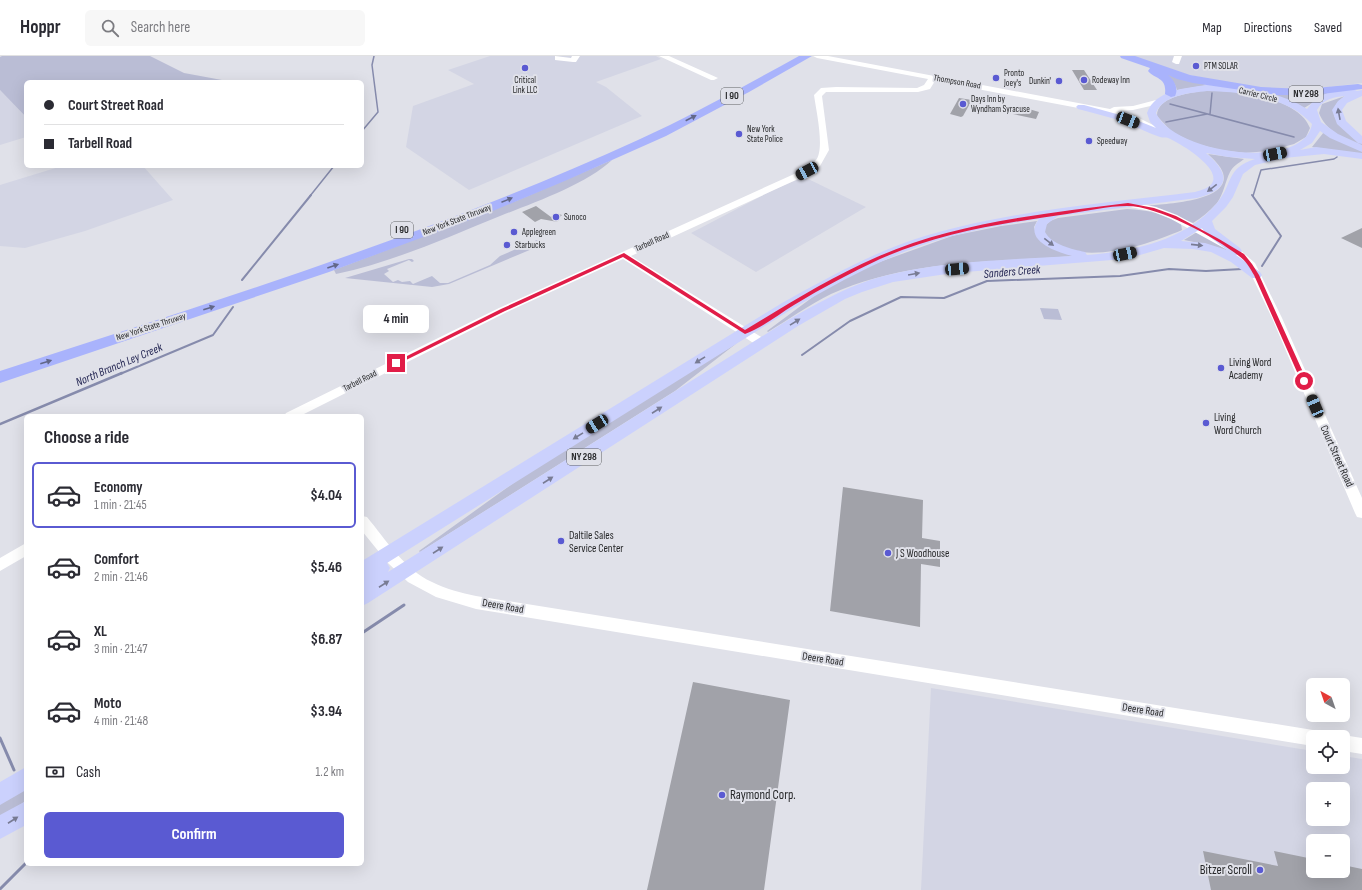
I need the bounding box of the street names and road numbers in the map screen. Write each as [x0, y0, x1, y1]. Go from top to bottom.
street label: Thompson Road [932, 72, 982, 92]
street label: Carrier Circle [1237, 85, 1279, 105]
road number: NY 298 [1289, 86, 1323, 102]
road number: I 90 [721, 88, 743, 104]
street label: New York State Thruway [421, 202, 493, 238]
road number: I 90 [391, 222, 413, 238]
street label: Tarbell Road [633, 230, 671, 254]
street label: New York State Thruway [115, 310, 188, 343]
street label: Tarbell Road [341, 368, 379, 394]
street label: Court Street Road [1318, 423, 1357, 489]
road number: NY 298 [567, 449, 601, 465]
street label: Deere Road [481, 596, 525, 616]
street label: Deere Road [801, 649, 845, 669]
street label: Deere Road [1121, 700, 1165, 720]

